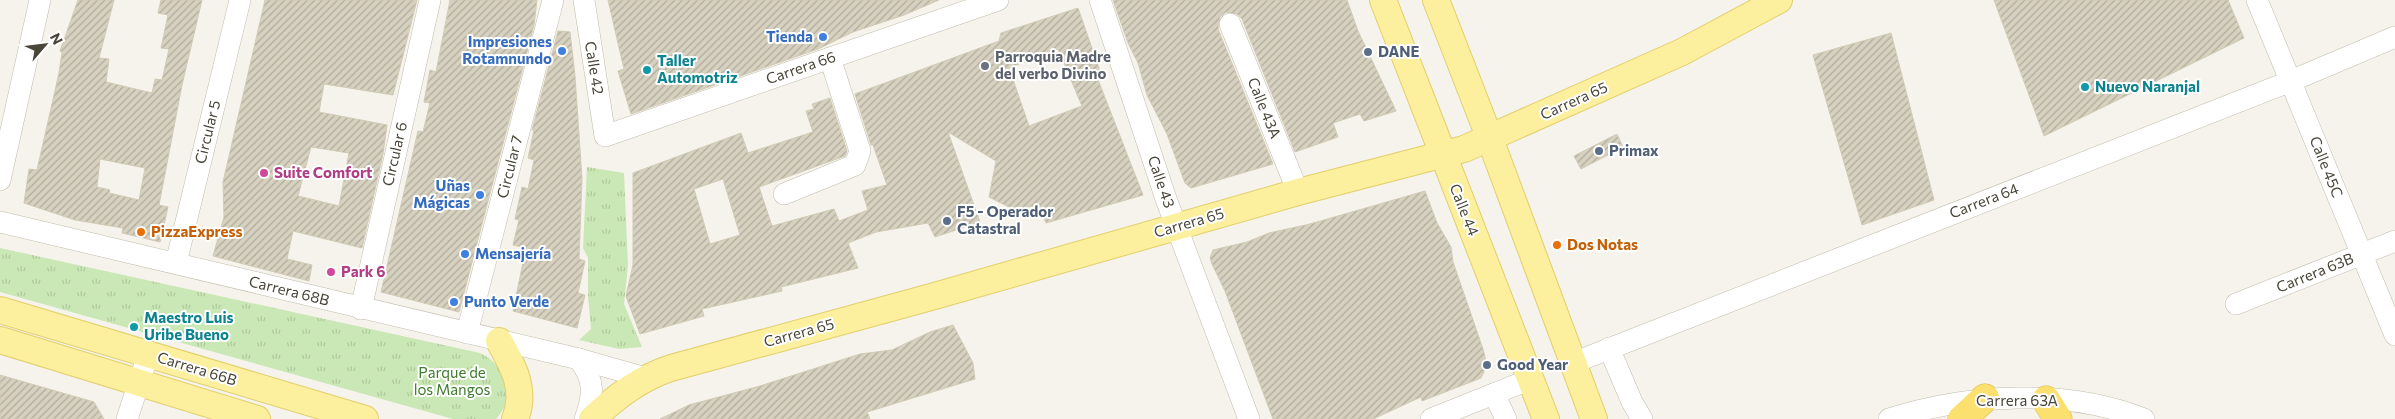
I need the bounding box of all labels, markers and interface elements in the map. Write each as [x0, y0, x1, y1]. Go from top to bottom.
north arrow [20, 20, 70, 70]
place label: Tienda [766, 27, 813, 45]
text: N [47, 30, 67, 47]
marker: Tienda [817, 31, 829, 43]
place label: Impresiones Rotamnundo [462, 32, 552, 67]
street label: Calle 42 [582, 40, 608, 96]
place label: DANE [1378, 42, 1420, 60]
marker: Impresiones Rotamnundo [556, 45, 568, 57]
marker: DANE [1362, 46, 1374, 58]
street label: Carrera 66 [763, 47, 838, 87]
place label: Parroquia Madre del verbo Divino [995, 47, 1111, 82]
place label: Taller Automotriz [657, 51, 738, 86]
marker: Parroquia Madre del verbo Divino [979, 60, 991, 72]
marker: Taller Automotriz [641, 64, 653, 76]
street label: Calle 43A [1245, 75, 1285, 141]
street label: Carrera 65 [1537, 77, 1610, 123]
place label: Nuevo Naranjal [2095, 77, 2200, 95]
marker: Nuevo Naranjal [2079, 81, 2091, 93]
street label: Circular 5 [190, 98, 224, 165]
street label: Circular 6 [378, 120, 410, 188]
street label: Circular 7 [493, 133, 526, 200]
street label: Calle 45C [2307, 133, 2347, 200]
place label: Primax [1609, 141, 1659, 159]
marker: Primax [1593, 145, 1605, 157]
street label: Calle 43 [1145, 153, 1179, 210]
place label: Suite Comfort [274, 163, 372, 181]
marker: Suite Comfort [258, 167, 270, 179]
place label: Uñas Mágicas [413, 176, 470, 211]
street label: Carrera 64 [1947, 179, 2021, 221]
street label: Calle 44 [1446, 181, 1483, 238]
marker: Uñas Mágicas [474, 189, 486, 201]
place label: F5 - Operador Catastral [957, 202, 1053, 237]
street label: Carrera 65 [1152, 203, 1226, 241]
marker: F5 - Operador Catastral [941, 215, 953, 227]
place label: PizzaExpress [151, 222, 242, 240]
marker: PizzaExpress [135, 226, 147, 238]
place label: Dos Notas [1567, 235, 1638, 253]
marker: Dos Notas [1551, 239, 1563, 251]
place label: Mensajería [475, 244, 551, 262]
marker: Mensajería [459, 248, 471, 260]
street label: Carrera 63B [2273, 248, 2356, 296]
place label: Park 6 [341, 262, 386, 280]
marker: Park 6 [325, 266, 337, 278]
street label: Carrera 68B [247, 271, 332, 309]
place label: Punto Verde [464, 292, 549, 310]
marker: Punto Verde [448, 296, 460, 308]
place label: Maestro Luis Uribe Bueno [144, 308, 234, 343]
street label: Carrera 65 [762, 314, 836, 350]
marker: Maestro Luis Uribe Bueno [128, 321, 140, 333]
street label: Carrera 66B [155, 347, 240, 389]
place label: Good Year [1497, 355, 1568, 373]
marker: Good Year [1481, 359, 1493, 371]
park label: Parque de los Mangos [414, 363, 490, 398]
street label: Carrera 63A [1976, 391, 2058, 409]

